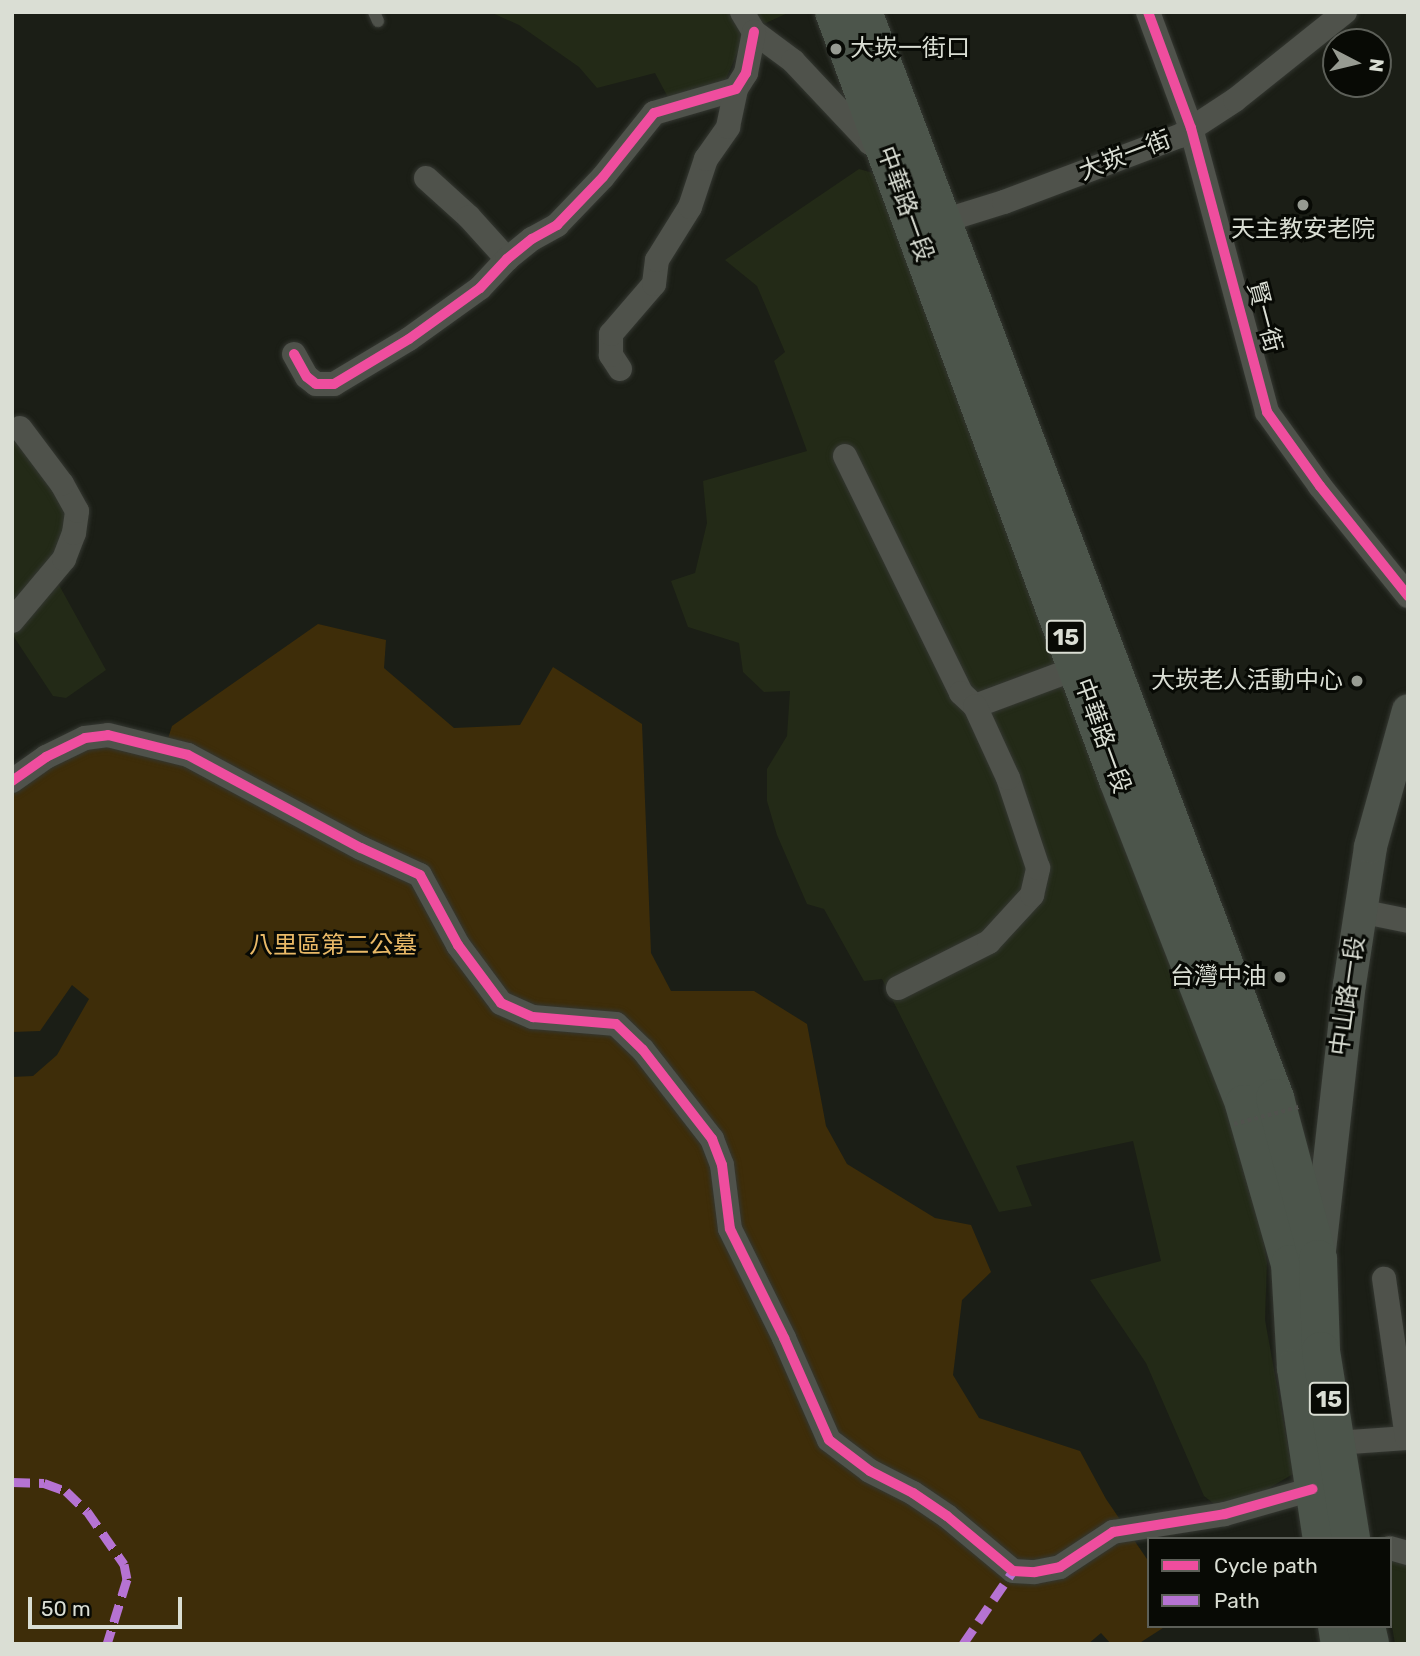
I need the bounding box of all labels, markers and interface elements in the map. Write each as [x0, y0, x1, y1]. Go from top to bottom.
north arrow [1322, 28, 1392, 98]
place label: 大崁一街口 [850, 35, 970, 63]
marker: 大崁一街口 [828, 41, 844, 57]
text: N [1364, 57, 1389, 74]
street label: 大崁一街 [1075, 125, 1175, 187]
street label: 中華路一段 [871, 143, 939, 265]
marker: 天主教安老院 [1295, 197, 1311, 213]
place label: 天主教安老院 [1231, 216, 1375, 244]
street label: 賢一街 [1241, 278, 1287, 356]
road number: 15 [1045, 618, 1087, 656]
place label: 大崁老人活動中心 [1151, 667, 1343, 695]
marker: 大崁老人活動中心 [1349, 673, 1365, 689]
street label: 中華路一段 [1068, 675, 1136, 797]
park label: 八里區第二公墓 [249, 932, 417, 960]
street label: 中山路一段 [1325, 935, 1371, 1057]
place label: 台灣中油 [1170, 963, 1266, 991]
marker: 台灣中油 [1272, 969, 1288, 985]
road number: 15 [1308, 1380, 1350, 1418]
legend [1147, 1537, 1392, 1628]
text: Cycle path [1214, 1553, 1318, 1578]
scale bar [32, 1582, 186, 1626]
text: Path [1214, 1588, 1260, 1613]
text: 50 m [41, 1596, 91, 1621]

